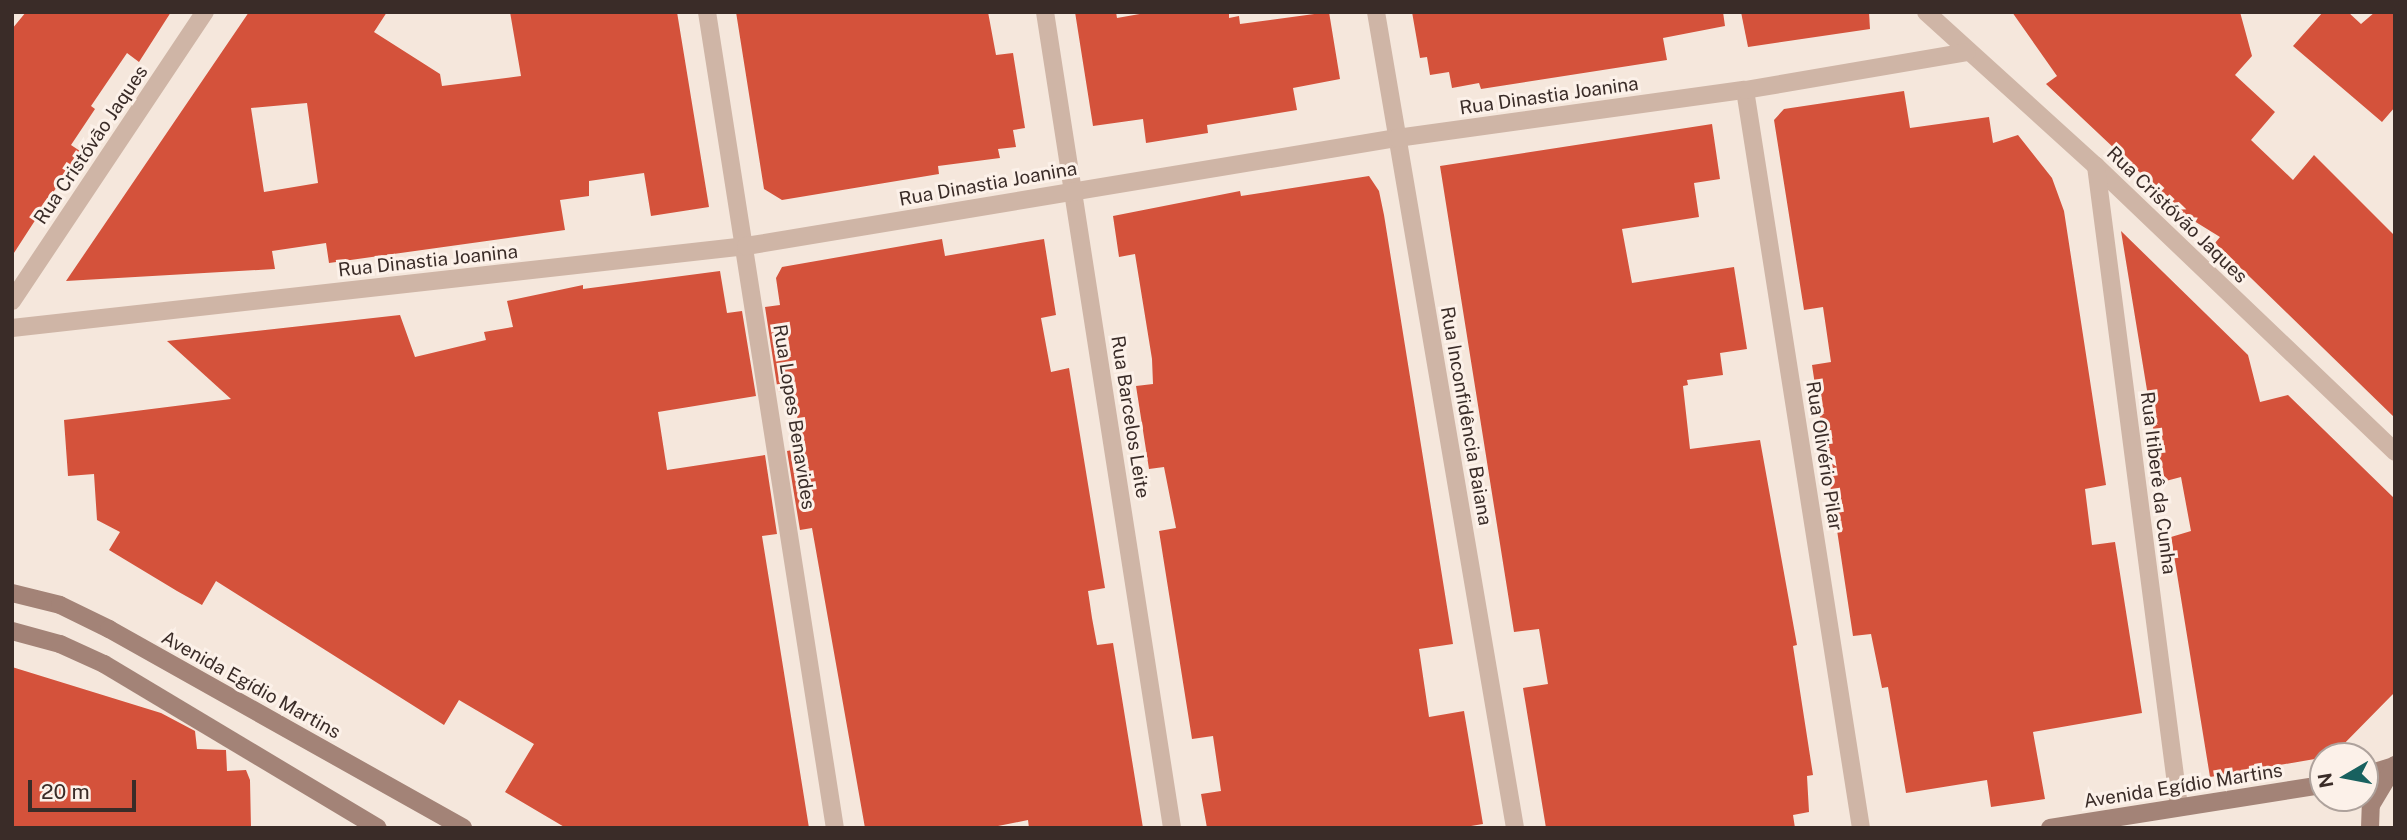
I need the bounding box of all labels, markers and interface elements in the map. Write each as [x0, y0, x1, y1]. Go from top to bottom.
street label: Rua Cristóvão Jaques [29, 61, 153, 229]
street label: Rua Dinastia Joanina [1458, 72, 1640, 120]
street label: Rua Cristóvão Jaques [2102, 142, 2252, 288]
street label: Rua Dinastia Joanina [897, 157, 1079, 211]
street label: Rua Dinastia Joanina [337, 240, 519, 282]
street label: Rua Inconfidência Baiana [1436, 305, 1496, 527]
street label: Rua Lopes Benavides [768, 323, 820, 511]
street label: Rua Barcelos Leite [1106, 334, 1154, 500]
street label: Rua Olivério Pilar [1801, 380, 1847, 532]
street label: Rua Itiberê da Cunha [2135, 390, 2181, 576]
street label: Avenida Egídio Martins [157, 626, 345, 744]
north arrow [2309, 742, 2379, 812]
street label: Avenida Egídio Martins [2082, 759, 2284, 813]
scale bar [32, 766, 140, 810]
text: N [2313, 771, 2337, 790]
text: 20 m [41, 779, 90, 804]

